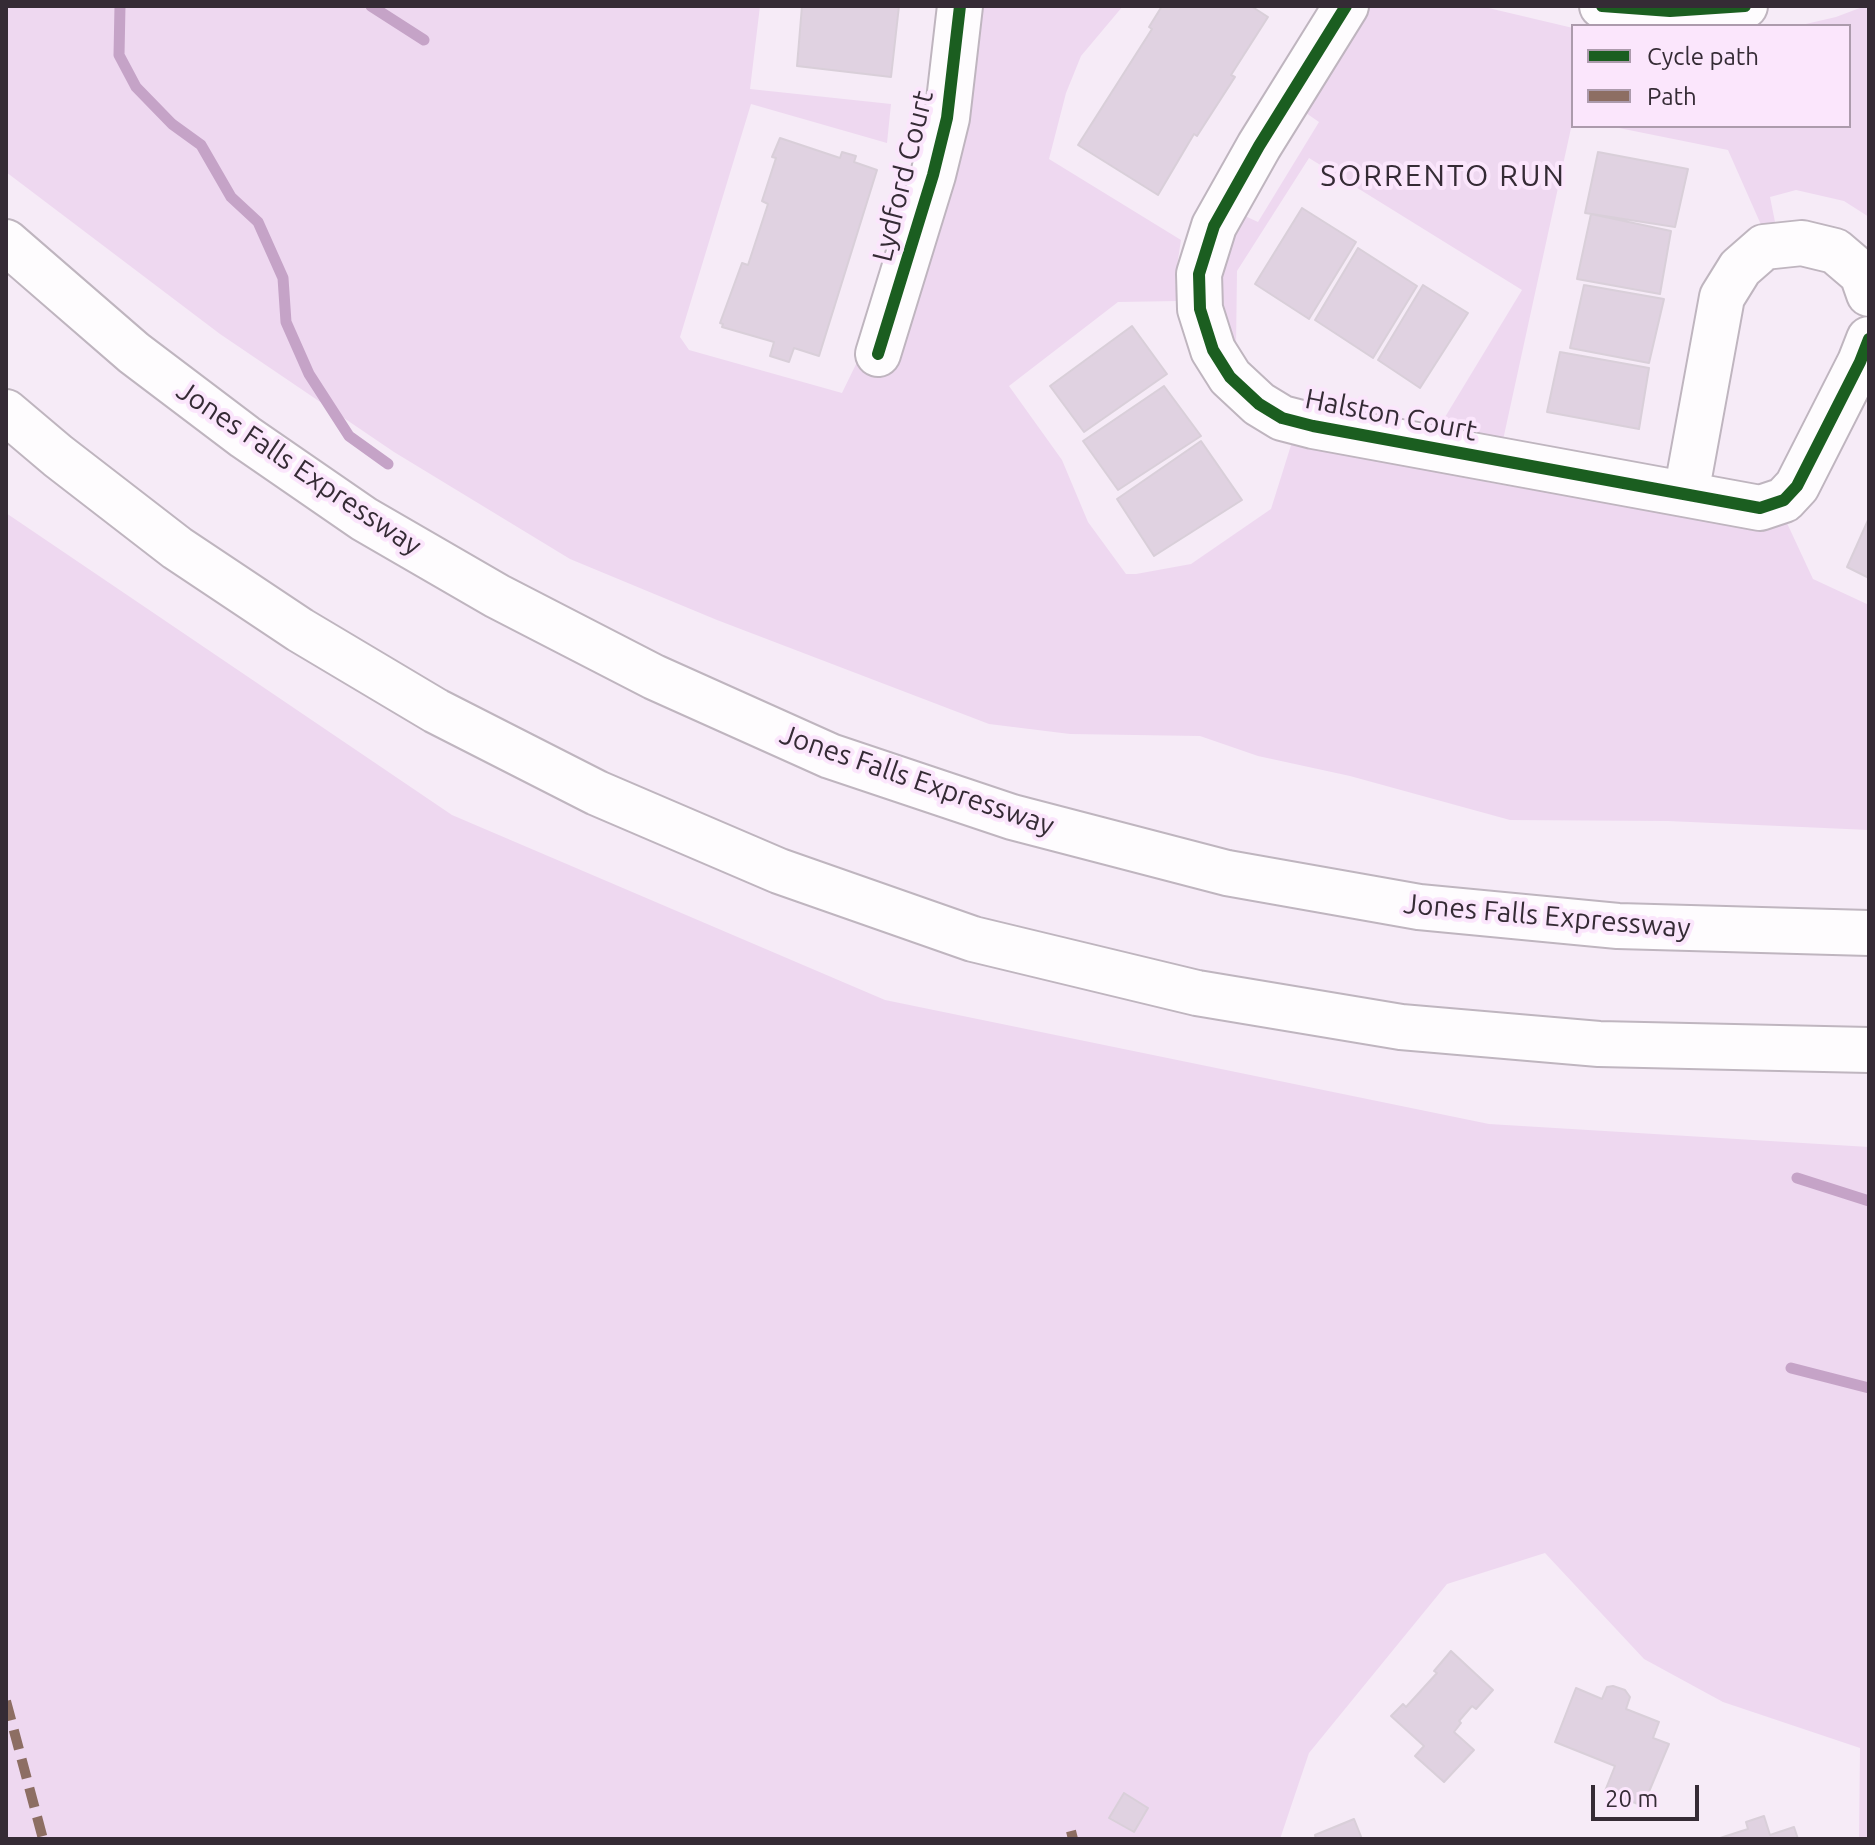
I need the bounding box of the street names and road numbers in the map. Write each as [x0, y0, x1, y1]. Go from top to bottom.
street label: Lydford Court [866, 87, 940, 265]
street label: Jones Falls Expressway [170, 374, 428, 562]
street label: Halston Court [1302, 382, 1480, 448]
street label: Jones Falls Expressway [775, 717, 1059, 843]
street label: Jones Falls Expressway [1402, 887, 1692, 945]

